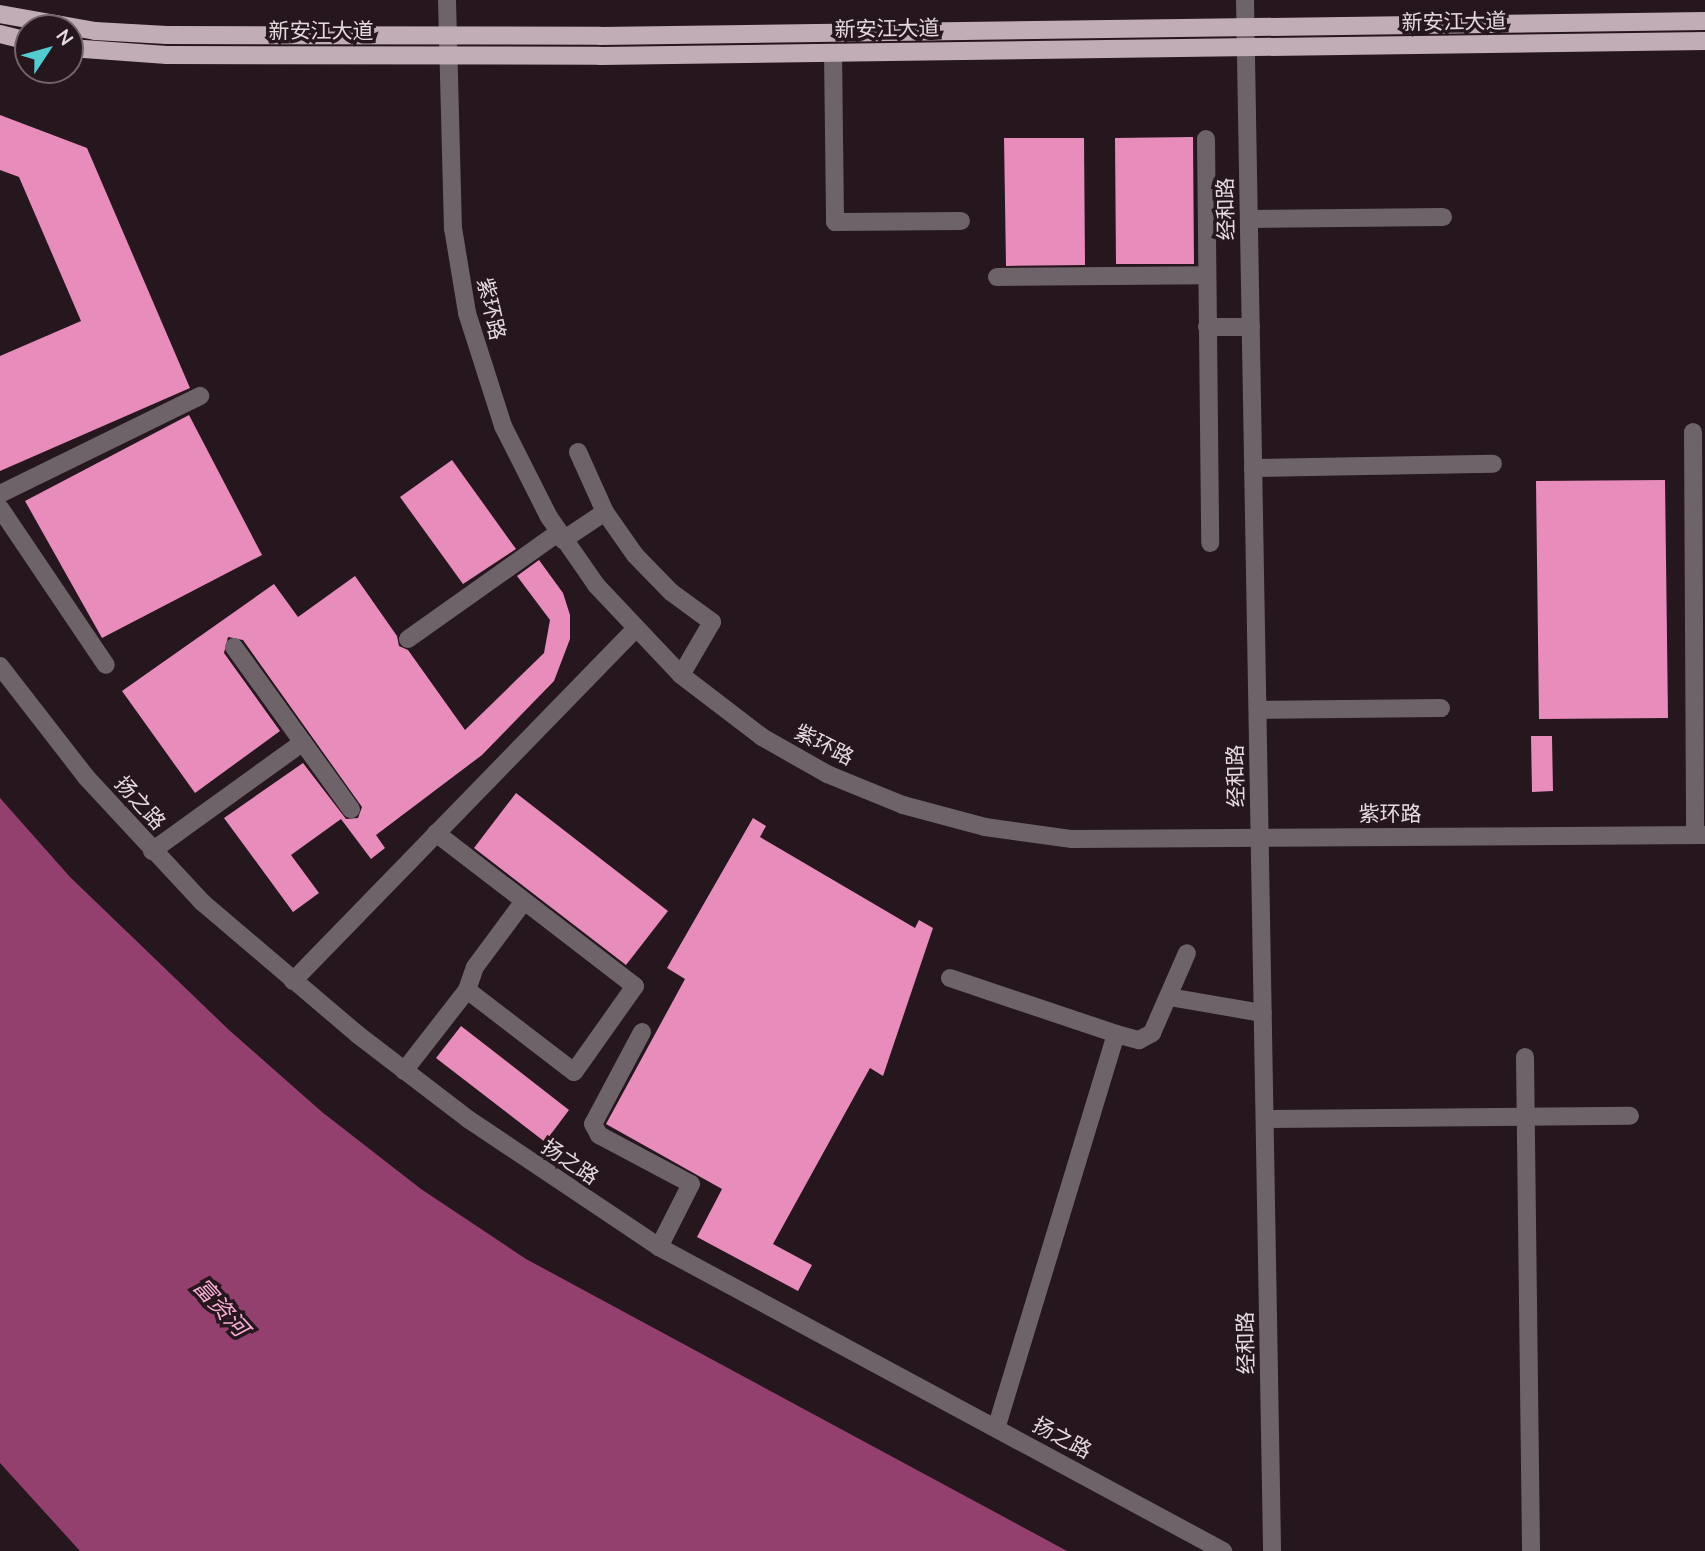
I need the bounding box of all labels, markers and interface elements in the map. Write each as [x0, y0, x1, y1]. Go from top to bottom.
street label: 新安江大道 [1401, 8, 1507, 36]
north arrow [14, 14, 84, 84]
street label: 新安江大道 [834, 15, 940, 43]
street label: 新安江大道 [269, 18, 373, 44]
text: N [50, 24, 79, 51]
street label: 经和路 [1213, 177, 1239, 241]
street label: 紫环路 [472, 275, 510, 343]
street label: 紫环路 [790, 719, 858, 771]
street label: 经和路 [1223, 744, 1249, 808]
street label: 扬之路 [110, 771, 170, 835]
street label: 紫环路 [1359, 801, 1421, 827]
street label: 扬之路 [537, 1134, 603, 1190]
water label: 富资河 [187, 1273, 253, 1343]
street label: 经和路 [1233, 1311, 1259, 1375]
street label: 扬之路 [1028, 1412, 1096, 1464]

